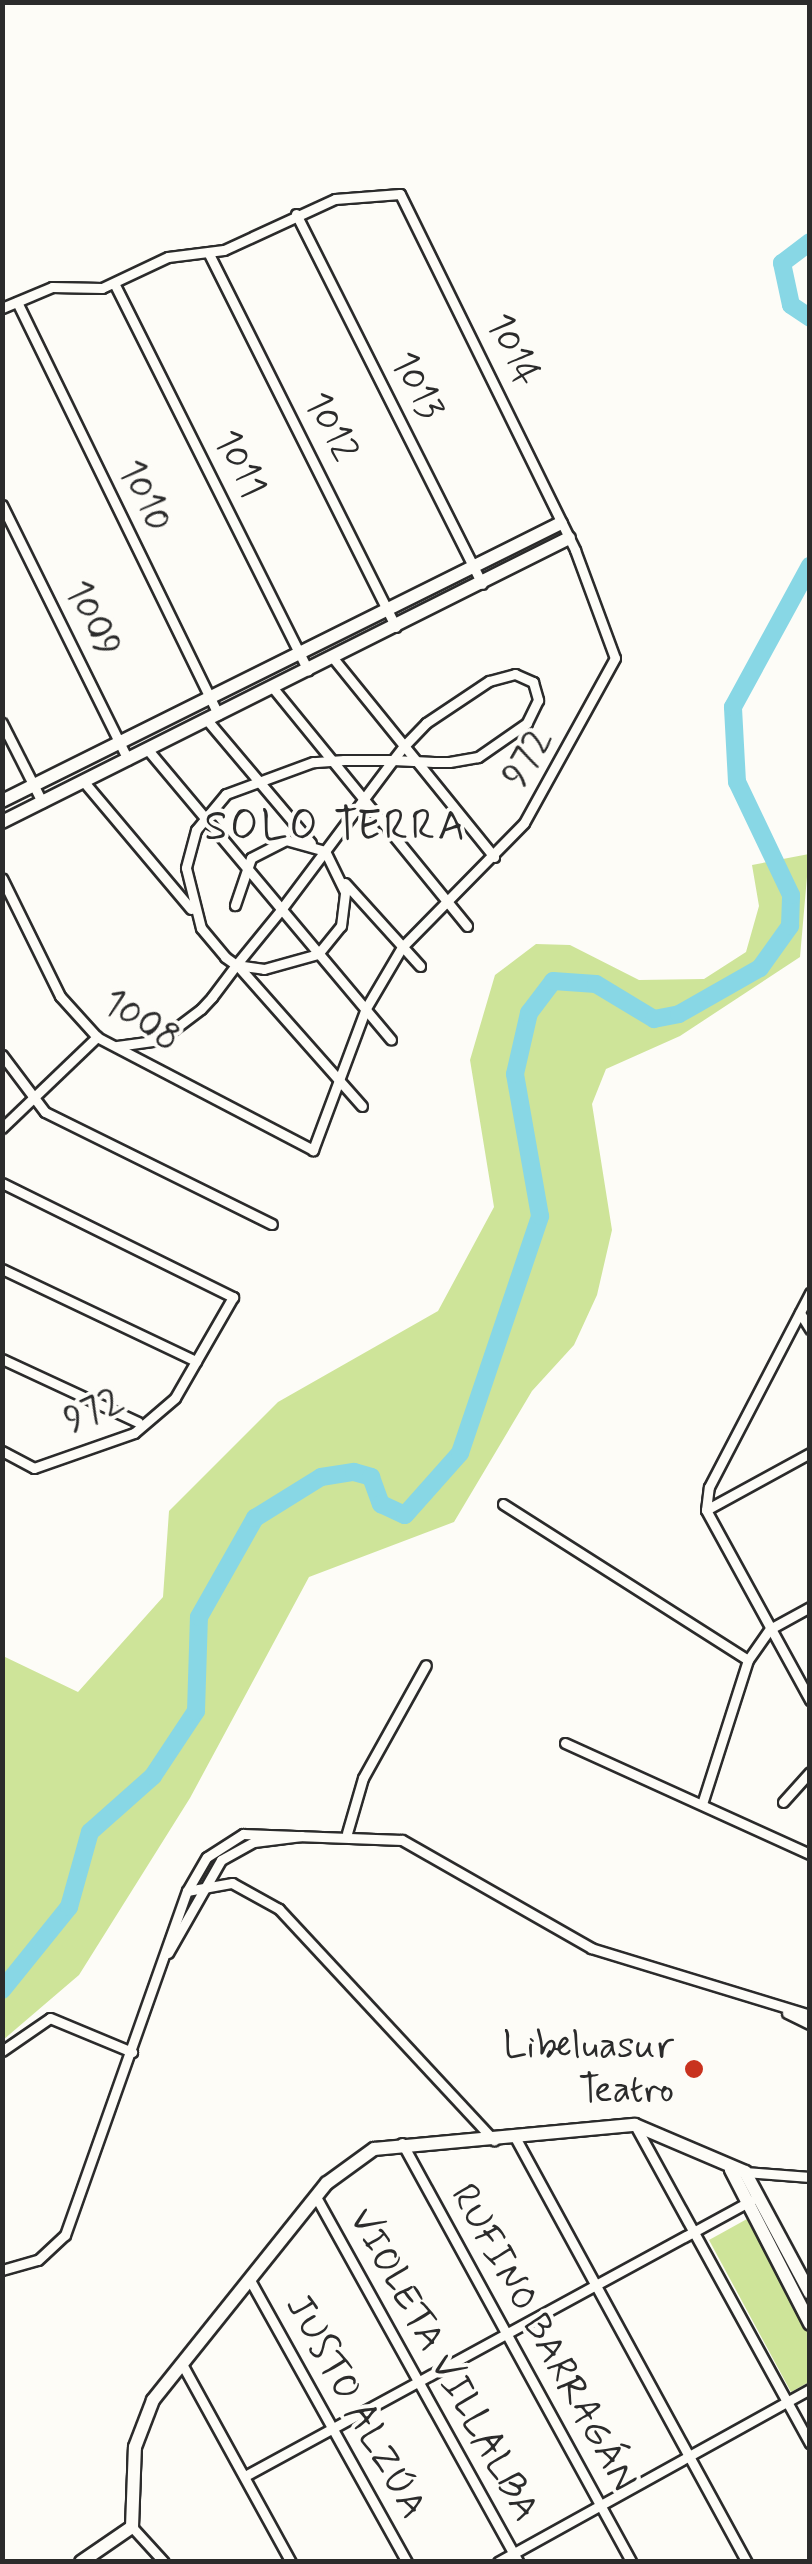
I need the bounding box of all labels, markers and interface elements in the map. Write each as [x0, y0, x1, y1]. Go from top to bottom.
street label: 1014 [475, 306, 549, 394]
street label: 1013 [380, 344, 452, 428]
street label: 1012 [293, 385, 367, 469]
street label: 1011 [203, 422, 275, 506]
street label: 1010 [107, 452, 181, 540]
street label: 1009 [54, 573, 130, 665]
street label: 972 [493, 720, 563, 796]
district label: SOLO TERRA [206, 803, 466, 853]
street label: 1008 [94, 980, 188, 1062]
street label: 972 [57, 1378, 131, 1444]
place label: Libeluasur Teatro [503, 2024, 674, 2114]
marker: Libeluasur Teatro [683, 2058, 705, 2080]
street label: RUFINO BARRAGÁN [440, 2177, 646, 2499]
street label: VIOLETA VILLALBA [339, 2201, 547, 2529]
street label: JUSTO ALZÚA [275, 2287, 435, 2527]

